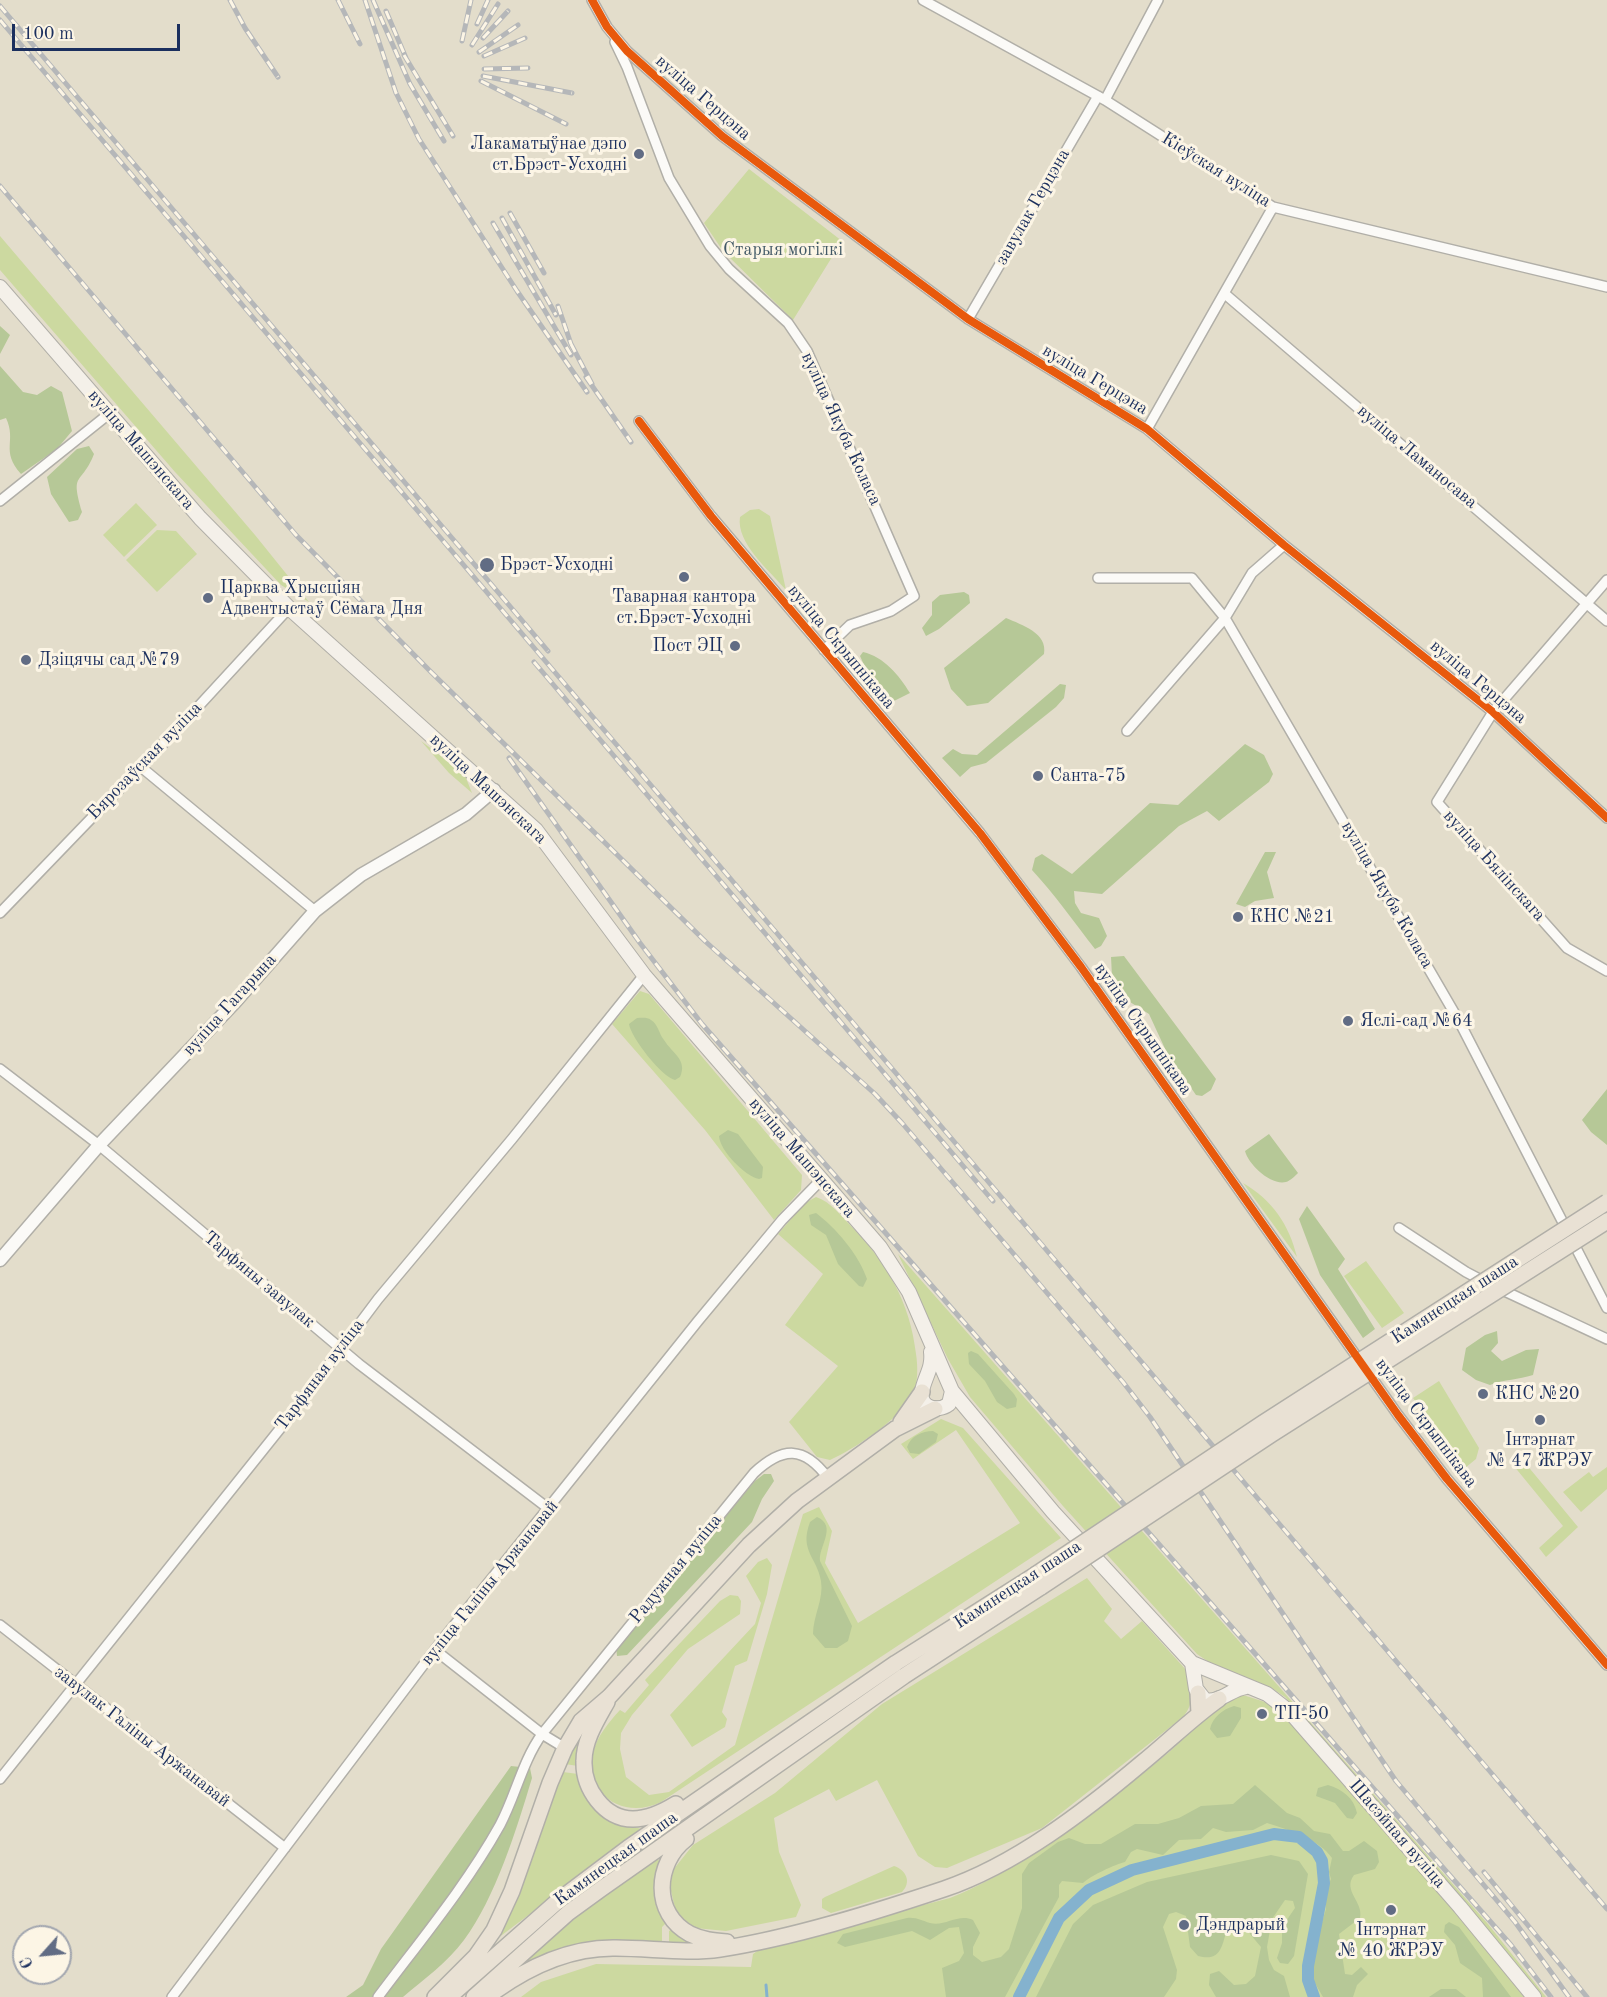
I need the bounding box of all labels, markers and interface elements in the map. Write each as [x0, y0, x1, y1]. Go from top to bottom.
scale bar [15, 12, 183, 50]
text: 100 m [23, 25, 74, 43]
street label: вуліца Герцэна [651, 51, 755, 145]
street label: Кіеўская вуліца [1157, 128, 1275, 212]
place label: Лакаматыўнае дэпо ст.Брэст-Усходні [470, 133, 627, 176]
street label: завулак Герцэна [991, 145, 1075, 269]
marker: Лакаматыўнае дэпо ст.Брэст-Усходні [632, 147, 646, 161]
park label: Старыя могілкі [723, 239, 843, 261]
street label: вуліца Герцэна [1038, 340, 1152, 420]
street label: вуліца Якуба Коласа [796, 349, 886, 509]
street label: вуліца Машэнскага [83, 385, 199, 515]
street label: вуліца Ламаносава [1353, 400, 1481, 514]
place label: Брэст-Усходні [500, 554, 613, 576]
marker: Брэст-Усходні [478, 556, 496, 574]
marker: Таварная кантора ст.Брэст-Усходні [677, 570, 691, 584]
place label: Царква Хрысціян Адвентыстаў Сёмага Дня [220, 577, 423, 620]
street label: вуліца Скрыпнікава [782, 580, 900, 714]
place label: Таварная кантора ст.Брэст-Усходні [612, 586, 756, 628]
marker: Царква Хрысціян Адвентыстаў Сёмага Дня [201, 591, 215, 605]
place label: Пост ЭЦ [653, 635, 723, 657]
street label: вуліца Герцэна [1425, 635, 1531, 729]
marker: Пост ЭЦ [728, 639, 742, 653]
place label: Дзіцячы сад №79 [38, 649, 180, 671]
marker: Дзіцячы сад №79 [19, 653, 33, 667]
street label: Бярозаўская вуліца [83, 697, 207, 825]
street label: вуліца Машэнскага [425, 729, 551, 849]
place label: Санта-75 [1050, 765, 1126, 787]
marker: Санта-75 [1031, 769, 1045, 783]
street label: вуліца Бялінскага [1438, 806, 1550, 926]
street label: вуліца Якуба Коласа [1336, 817, 1438, 973]
place label: КНС №21 [1250, 906, 1334, 928]
marker: КНС №21 [1231, 910, 1245, 924]
street label: вуліца Гагарына [179, 950, 281, 1060]
street label: вуліца Скрыпнікава [1089, 959, 1197, 1099]
place label: Яслі-сад №64 [1360, 1010, 1473, 1032]
marker: Яслі-сад №64 [1341, 1014, 1355, 1028]
street label: вуліца Машэнскага [744, 1093, 860, 1223]
street label: Тарфяны завулак [199, 1227, 319, 1333]
street label: Камянецкая шаша [1387, 1251, 1523, 1349]
street label: Тарфяная вуліца [271, 1315, 369, 1435]
street label: вуліца Скрыпнікава [1370, 1354, 1482, 1492]
place label: КНС №20 [1495, 1383, 1579, 1405]
marker: КНС №20 [1476, 1387, 1490, 1401]
marker: Інтэрнат № 47 ЖРЭУ [1533, 1413, 1547, 1427]
place label: Інтэрнат № 47 ЖРЭУ [1487, 1429, 1593, 1472]
street label: вуліца Галіны Аржанавай [417, 1496, 563, 1670]
street label: Радужная вуліца [625, 1510, 727, 1628]
street label: Камянецкая шаша [950, 1536, 1086, 1634]
street label: завулак Галіны Аржанавай [50, 1662, 234, 1812]
place label: ТП-50 [1274, 1703, 1329, 1725]
marker: ТП-50 [1255, 1707, 1269, 1721]
street label: Шасэйная вуліца [1344, 1775, 1450, 1893]
street label: Камянецкая шаша [550, 1807, 682, 1911]
marker: Інтэрнат № 40 ЖРЭУ [1384, 1903, 1398, 1917]
place label: Дэндрарый [1196, 1914, 1285, 1936]
marker: Дэндрарый [1177, 1918, 1191, 1932]
place label: Інтэрнат № 40 ЖРЭУ [1338, 1919, 1444, 1962]
north arrow [12, 1925, 72, 1985]
text: С [18, 1954, 37, 1971]

